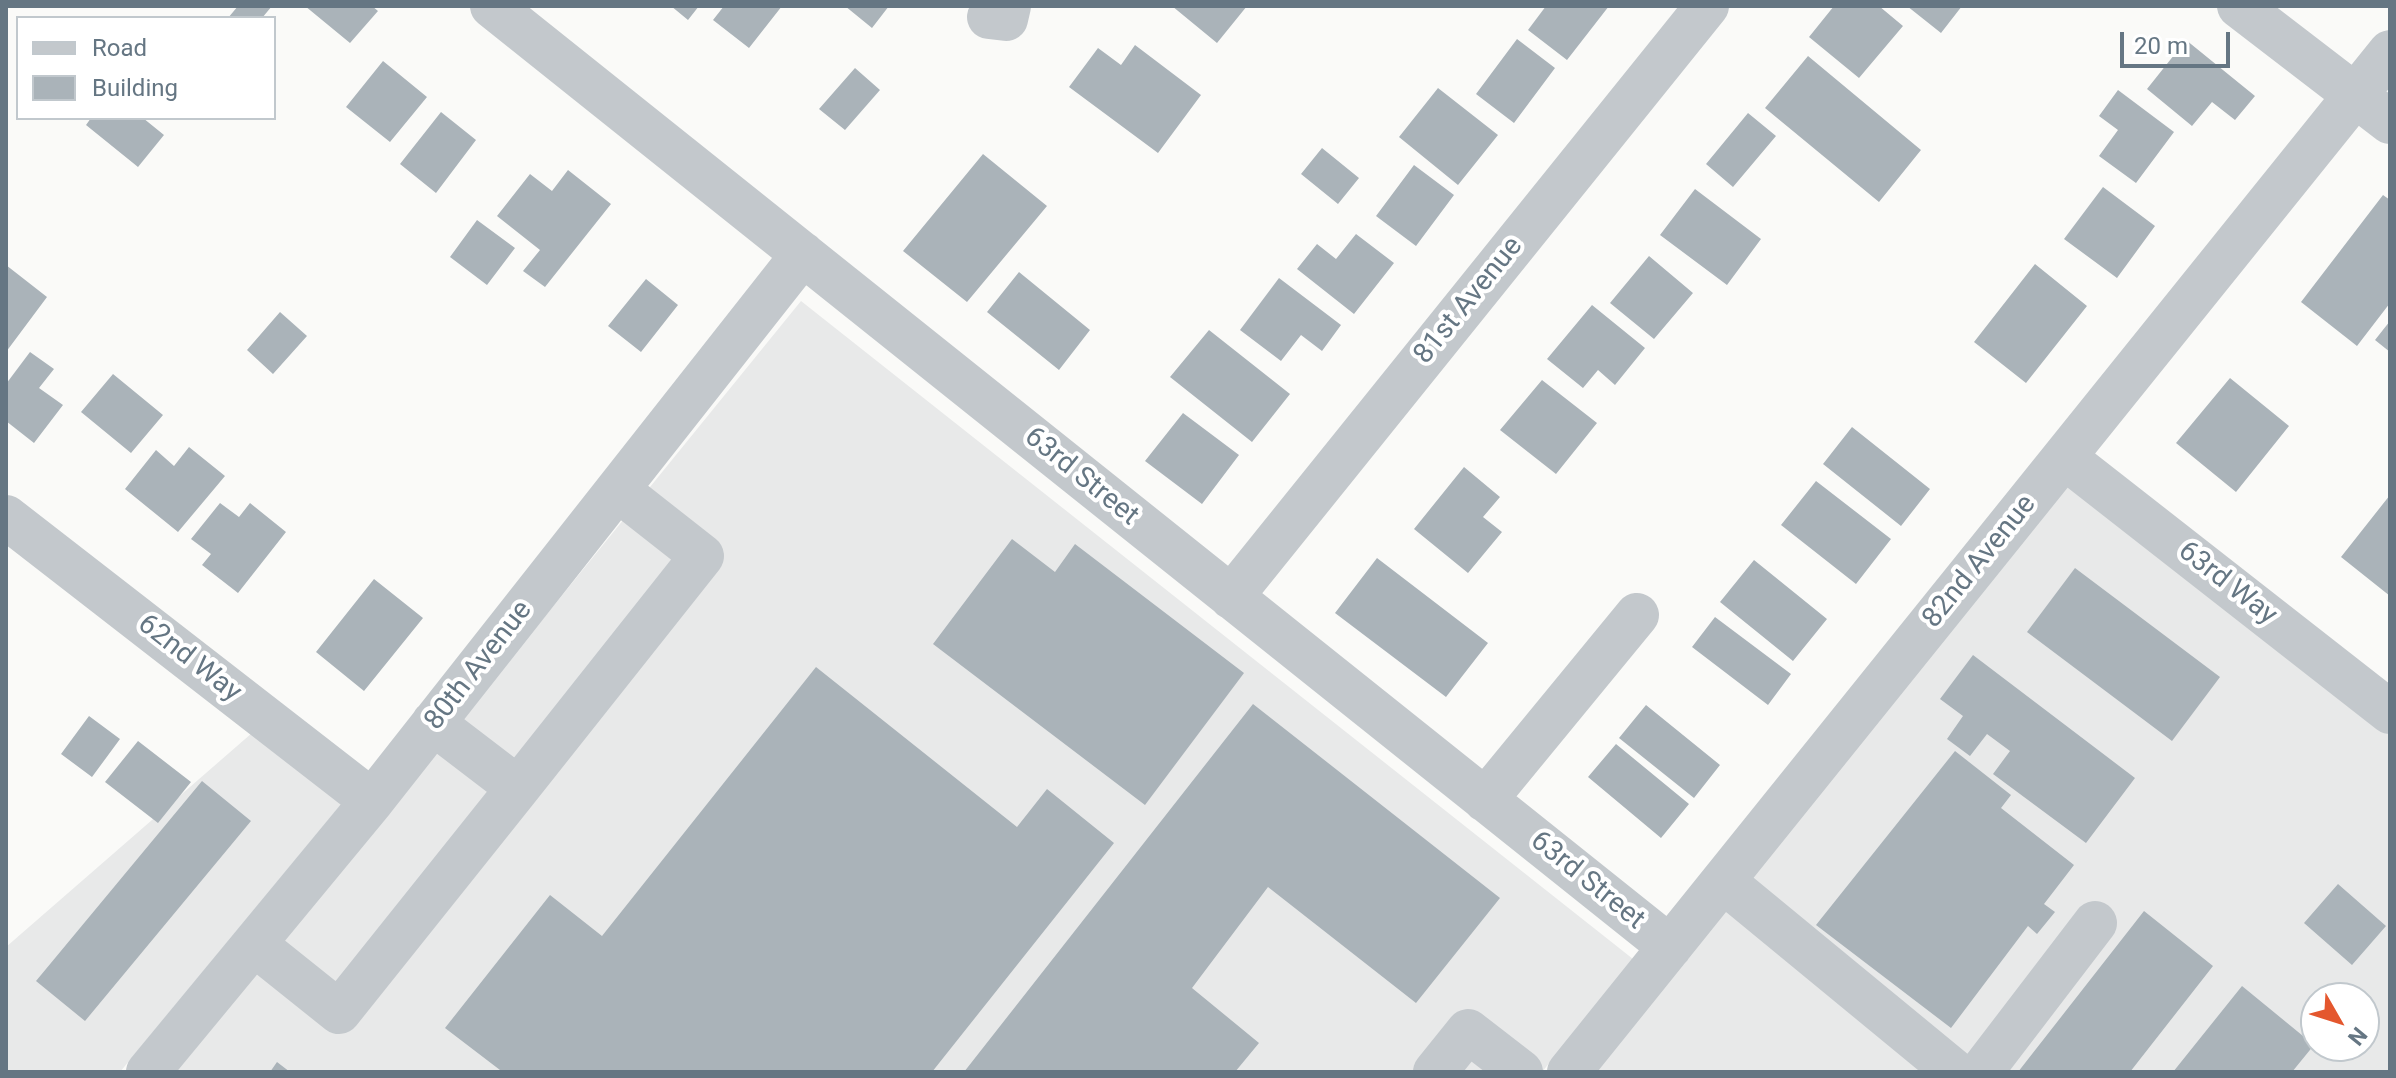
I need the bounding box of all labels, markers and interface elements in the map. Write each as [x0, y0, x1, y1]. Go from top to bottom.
legend [16, 16, 276, 120]
scale bar [2124, 16, 2234, 66]
text: 20 m [2134, 32, 2188, 60]
text: Road [92, 34, 147, 62]
text: Building [92, 74, 178, 102]
street label: 81st Avenue [1408, 231, 1530, 371]
street label: 63rd Street [1017, 421, 1145, 533]
street label: 82nd Avenue [1916, 489, 2044, 635]
street label: 63rd Way [2171, 535, 2283, 633]
street label: 80th Avenue [418, 595, 540, 737]
street label: 62nd Way [130, 608, 248, 710]
street label: 63rd Street [1523, 825, 1651, 937]
north arrow [2300, 982, 2380, 1062]
text: N [2343, 1022, 2372, 1050]

